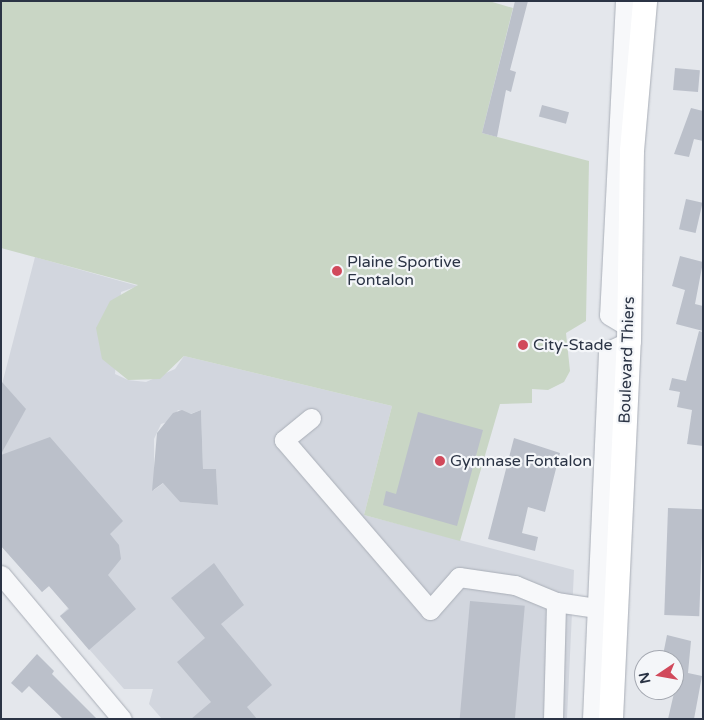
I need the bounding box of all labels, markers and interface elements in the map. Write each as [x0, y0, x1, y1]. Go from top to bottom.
place label: Plaine Sportive Fontalon [347, 252, 461, 290]
marker: Plaine Sportive Fontalon [331, 265, 343, 277]
street label: Boulevard Thiers [615, 296, 639, 424]
place label: City-Stade [533, 335, 613, 355]
marker: City-Stade [517, 339, 529, 351]
place label: Gymnase Fontalon [450, 451, 592, 471]
marker: Gymnase Fontalon [434, 455, 446, 467]
north arrow [634, 650, 684, 700]
text: N [635, 671, 654, 685]

